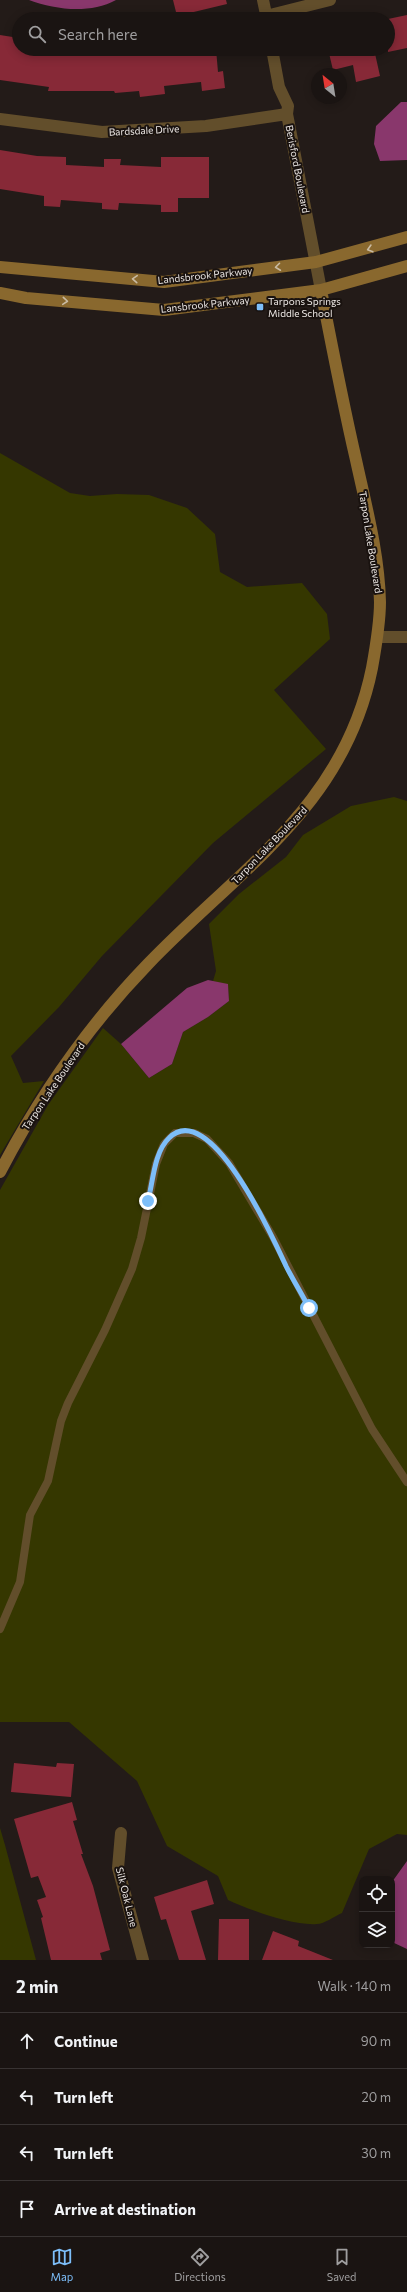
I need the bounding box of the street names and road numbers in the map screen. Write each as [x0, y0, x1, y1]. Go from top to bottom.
street label: Bardsdale Drive [108, 122, 180, 138]
street label: Berisford Boulevard [284, 124, 312, 214]
street label: Landsbrook Parkway [157, 264, 253, 286]
street label: Lansbrook Parkway [160, 293, 250, 315]
street label: Tarpon Lake Boulevard [357, 490, 385, 594]
street label: Tarpon Lake Boulevard [229, 804, 309, 886]
street label: Tarpon Lake Boulevard [19, 1040, 87, 1132]
street label: Silk Oak Lane [114, 1866, 140, 1928]

